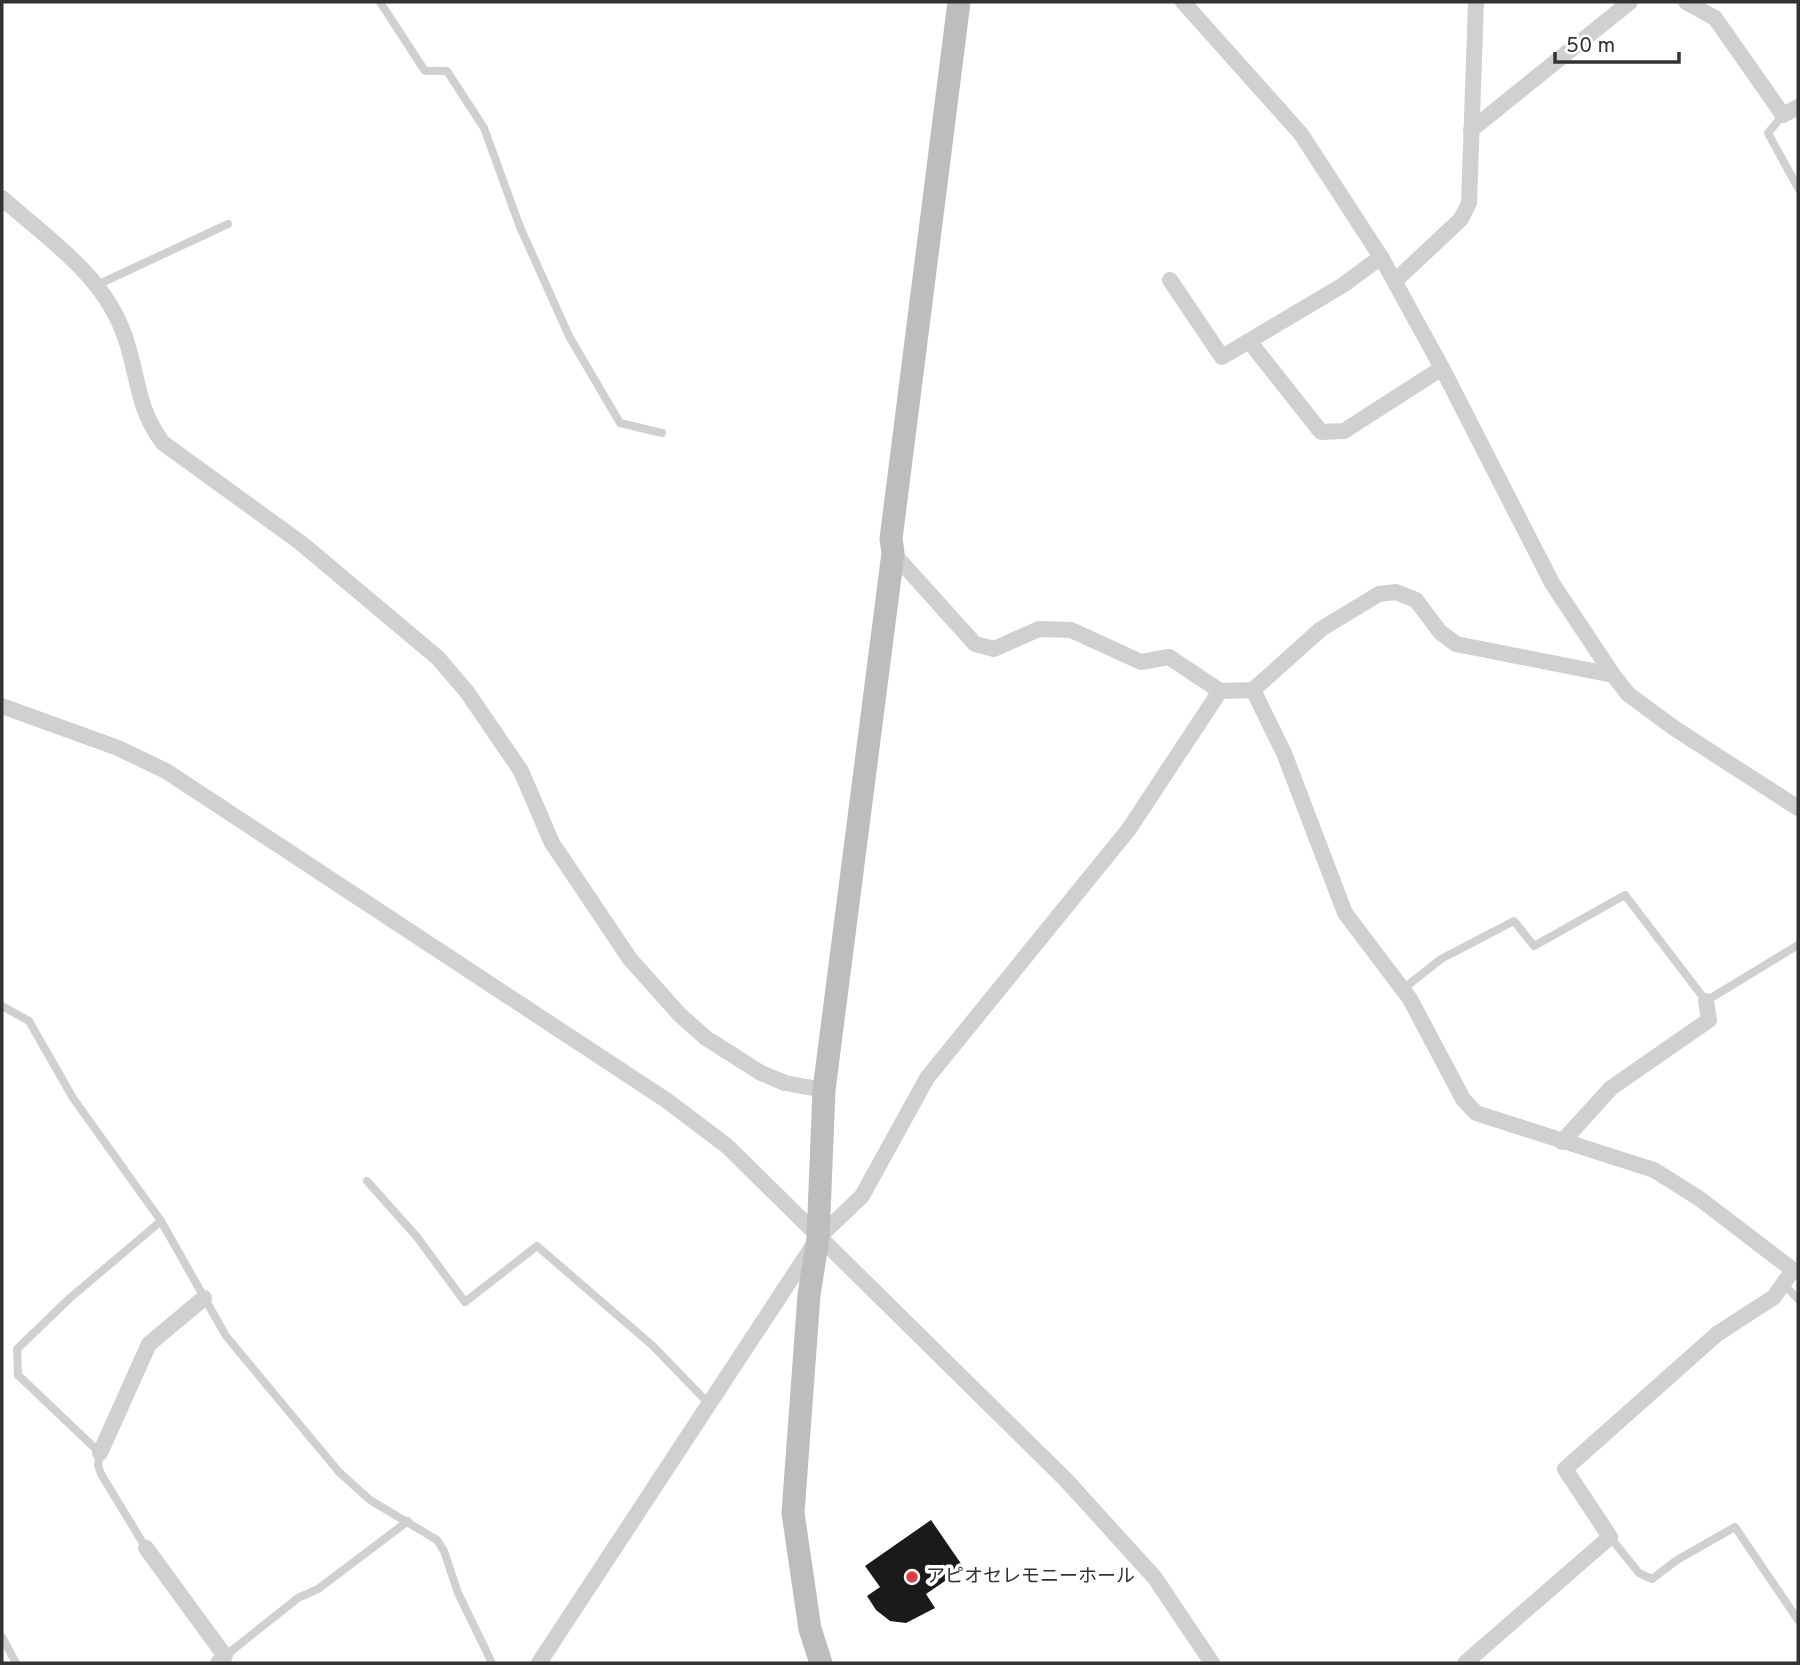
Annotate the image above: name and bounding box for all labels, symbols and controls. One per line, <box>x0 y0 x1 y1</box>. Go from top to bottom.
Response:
scale bar <box>1555 21 1679 65</box>
text: 50 m <box>1566 33 1615 60</box>
place label: アピオセレモニーホール <box>926 1565 1135 1589</box>
marker: アピオセレモニーホール <box>904 1569 920 1585</box>

